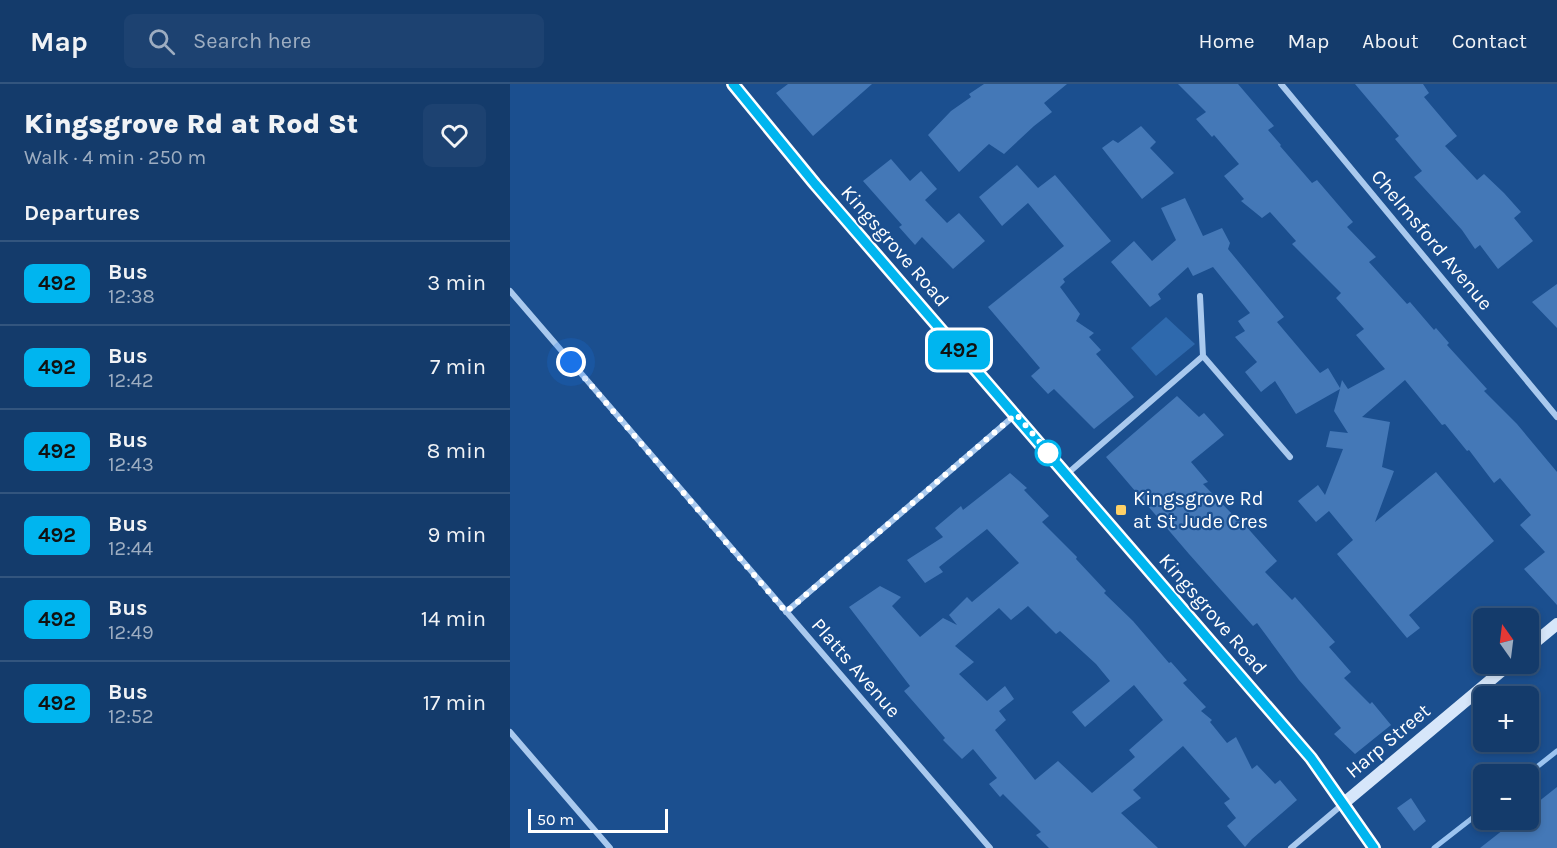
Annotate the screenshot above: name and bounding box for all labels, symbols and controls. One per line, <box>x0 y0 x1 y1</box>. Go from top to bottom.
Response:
search box <box>124 14 544 68</box>
text: Map <box>30 25 88 58</box>
icon: search <box>145 25 178 58</box>
text: Search here <box>193 28 311 54</box>
text: Home <box>1199 29 1255 53</box>
text: Map <box>1288 29 1329 53</box>
text: About <box>1362 29 1419 53</box>
text: Contact <box>1452 29 1527 53</box>
button: heart <box>423 104 486 167</box>
text: Kingsgrove Rd at Rod St <box>24 107 358 140</box>
text: Walk · 4 min · 250 m <box>24 146 206 169</box>
street label: Chelmsford Avenue <box>1367 165 1497 315</box>
street label: Kingsgrove Road <box>836 181 954 311</box>
text: Departures <box>24 200 140 226</box>
text: Bus <box>108 259 148 285</box>
text: 3 min <box>427 270 486 296</box>
text: 492 <box>38 271 76 295</box>
text: 12:38 <box>108 285 155 308</box>
line badge: 492 <box>924 330 994 370</box>
text: 492 <box>940 338 978 362</box>
text: Bus <box>108 343 148 369</box>
your location <box>556 347 586 377</box>
text: 7 min <box>430 354 486 380</box>
text: 492 <box>38 355 76 379</box>
text: 12:42 <box>108 369 154 392</box>
text: Bus <box>108 427 148 453</box>
text: 8 min <box>427 438 486 464</box>
text: 492 <box>38 439 76 463</box>
unlabelled marker <box>1035 440 1061 466</box>
text: 12:43 <box>108 453 154 476</box>
place label: Kingsgrove Rd at St Jude Cres <box>1133 487 1268 533</box>
marker: Kingsgrove Rd at St Jude Cres <box>1114 503 1128 517</box>
text: Bus <box>108 511 148 537</box>
text: 9 min <box>428 522 486 548</box>
text: 492 <box>38 523 76 547</box>
text: 12:44 <box>108 537 153 560</box>
street label: Kingsgrove Road <box>1154 549 1272 679</box>
text: Bus <box>108 595 148 621</box>
text: 14 min <box>421 606 486 632</box>
text: 492 <box>38 607 76 631</box>
north arrow <box>1473 608 1539 674</box>
map controls <box>1473 608 1539 830</box>
street label: Platts Avenue <box>807 614 905 722</box>
text: 12:49 <box>108 621 154 644</box>
text: Bus <box>108 679 148 705</box>
button: + <box>1473 686 1539 752</box>
text: 17 min <box>423 690 486 716</box>
text: 492 <box>38 691 76 715</box>
street label: Harp Street <box>1341 699 1435 783</box>
text: 12:52 <box>108 705 154 728</box>
button: − <box>1473 764 1539 830</box>
scale bar <box>528 806 668 834</box>
text: 50 m <box>537 810 574 829</box>

